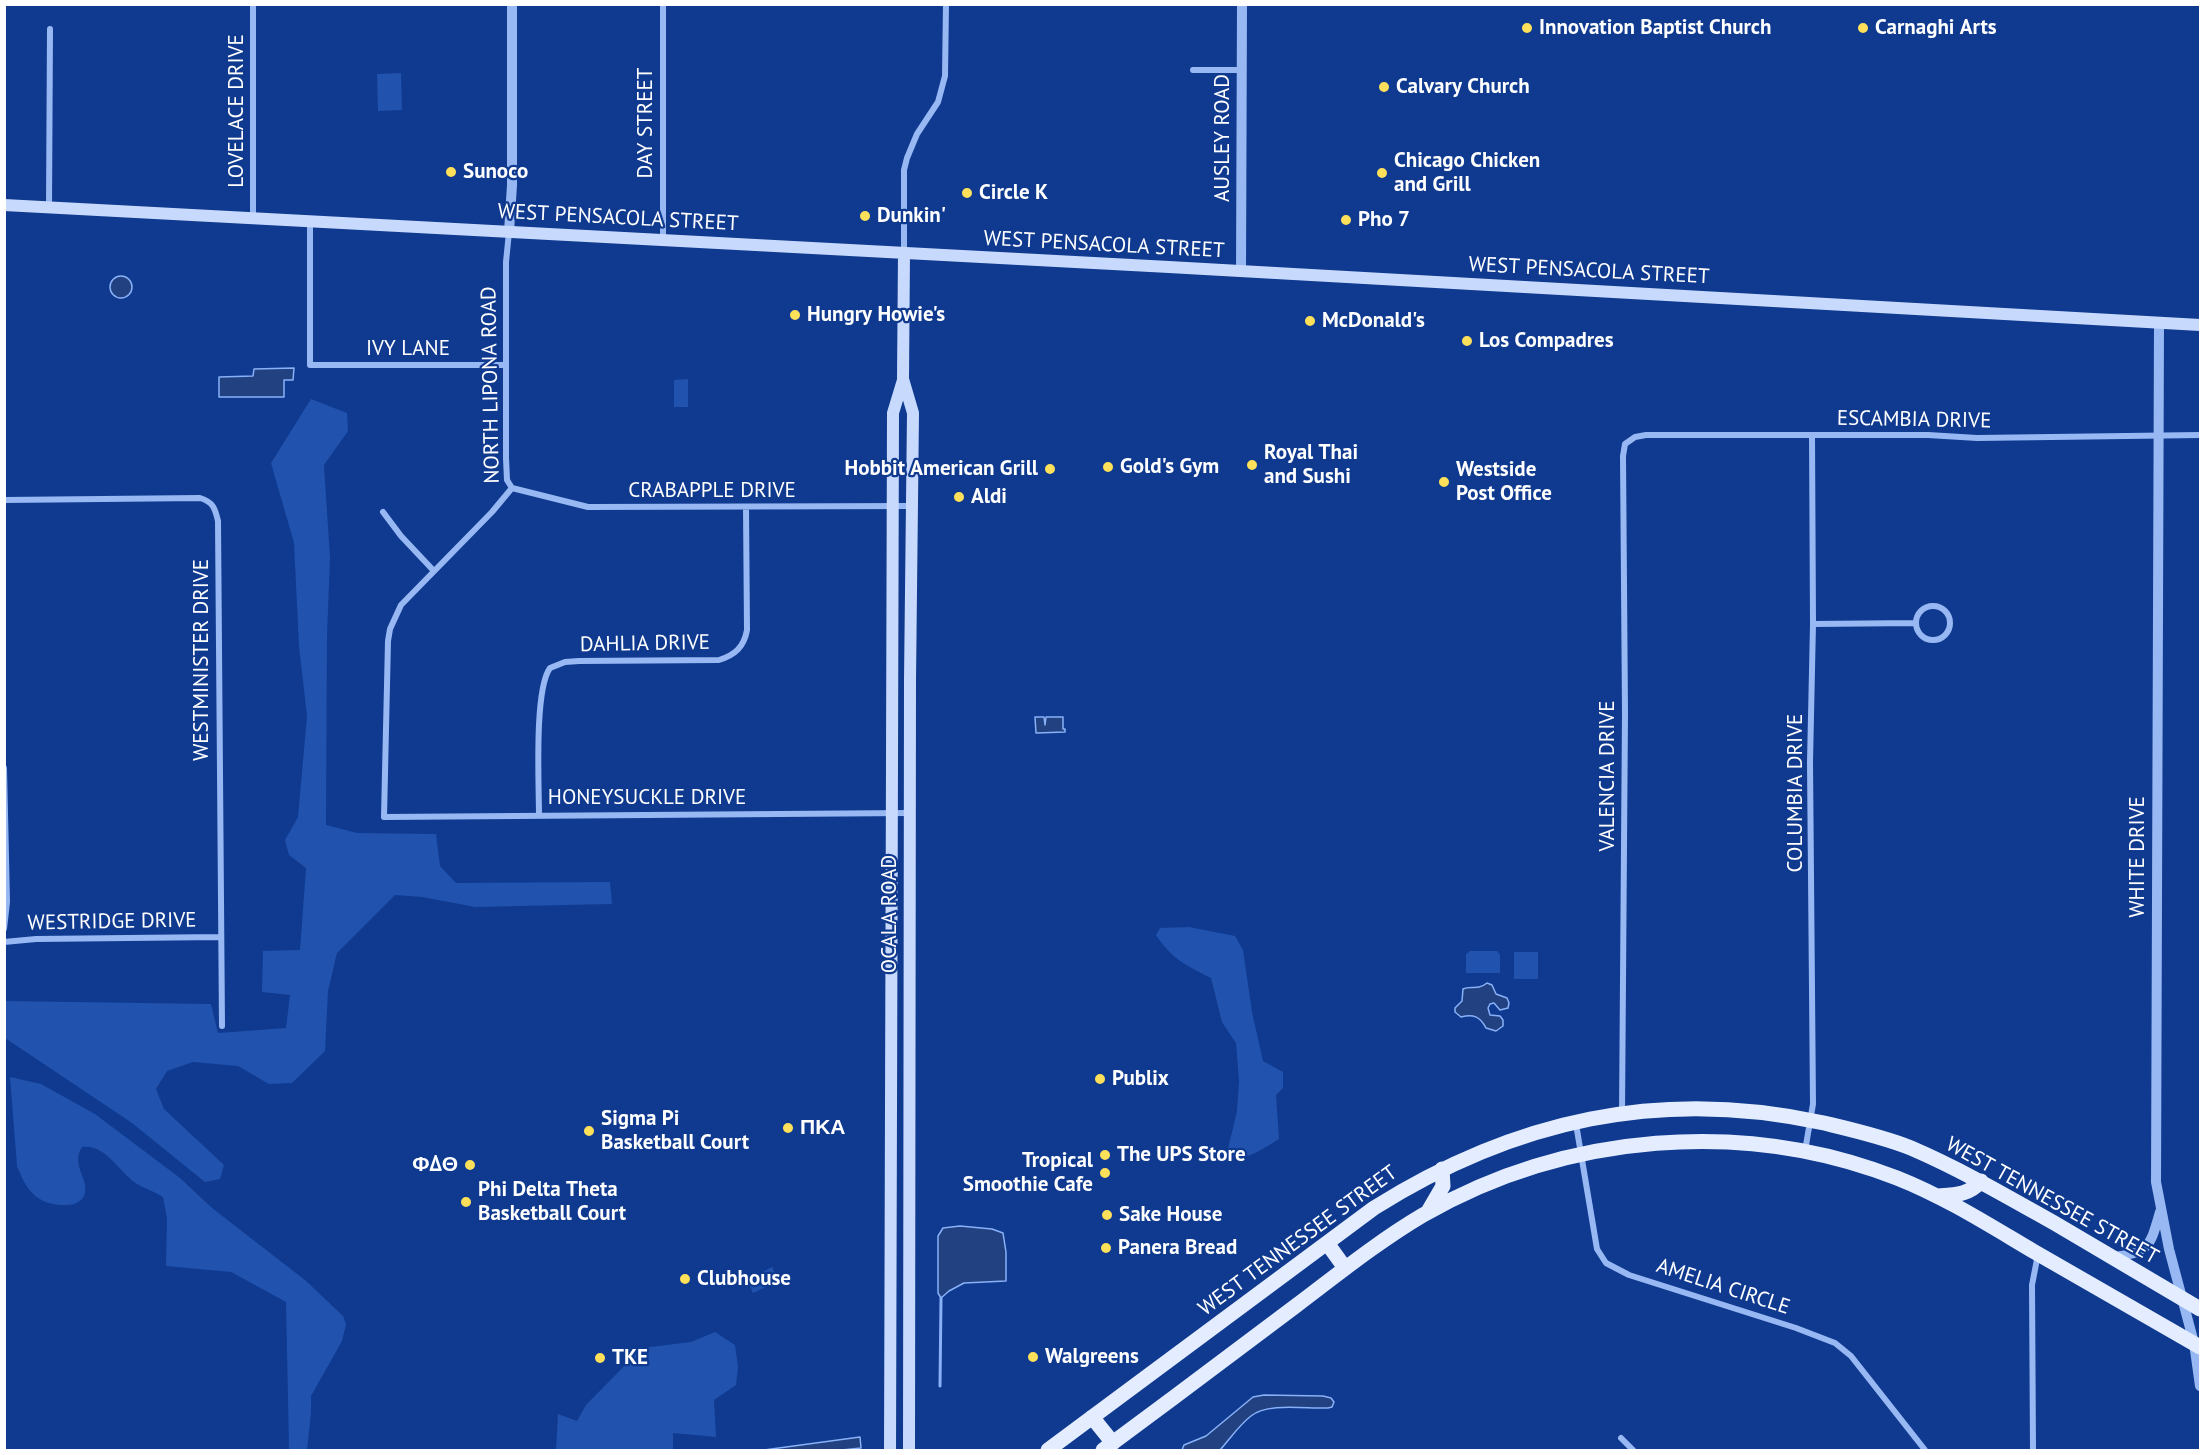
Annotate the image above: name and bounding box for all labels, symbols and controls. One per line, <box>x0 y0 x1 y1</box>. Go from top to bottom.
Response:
place label: Innovation Baptist Church <box>1539 15 1771 41</box>
place label: Carnaghi Arts <box>1875 15 1997 41</box>
marker: Innovation Baptist Church <box>1520 21 1534 35</box>
marker: Carnaghi Arts <box>1856 21 1870 35</box>
street label: LOVELACE DRIVE <box>224 34 250 188</box>
street label: DAY STREET <box>633 68 659 178</box>
street label: AUSLEY ROAD <box>1210 74 1236 202</box>
place label: Calvary Church <box>1396 74 1530 100</box>
marker: Calvary Church <box>1377 80 1391 94</box>
place label: Chicago Chicken and Grill <box>1394 148 1540 198</box>
place label: Sunoco <box>463 159 528 185</box>
marker: Sunoco <box>444 165 458 179</box>
marker: Chicago Chicken and Grill <box>1375 166 1389 180</box>
place label: Circle K <box>979 180 1048 206</box>
marker: Circle K <box>960 186 974 200</box>
street label: WEST PENSACOLA STREET <box>497 199 739 237</box>
place label: Dunkin' <box>877 203 946 229</box>
place label: Pho 7 <box>1358 207 1410 233</box>
marker: Dunkin' <box>858 209 872 223</box>
marker: Pho 7 <box>1339 213 1353 227</box>
street label: WEST PENSACOLA STREET <box>983 226 1225 264</box>
street label: WEST PENSACOLA STREET <box>1468 252 1710 290</box>
street label: NORTH LIPONA ROAD <box>477 286 505 484</box>
place label: Hungry Howie's <box>807 302 945 328</box>
marker: Hungry Howie's <box>788 308 802 322</box>
place label: McDonald's <box>1322 308 1425 334</box>
marker: McDonald's <box>1303 314 1317 328</box>
place label: Los Compadres <box>1479 328 1614 354</box>
marker: Los Compadres <box>1460 334 1474 348</box>
street label: IVY LANE <box>366 336 450 362</box>
street label: ESCAMBIA DRIVE <box>1837 406 1991 434</box>
place label: Royal Thai and Sushi <box>1264 440 1358 490</box>
place label: Gold's Gym <box>1120 454 1219 480</box>
place label: Hobbit American Grill <box>845 456 1038 482</box>
place label: Westside Post Office <box>1456 457 1552 507</box>
marker: Royal Thai and Sushi <box>1245 458 1259 472</box>
marker: Gold's Gym <box>1101 460 1115 474</box>
marker: Hobbit American Grill <box>1043 462 1057 476</box>
marker: Westside Post Office <box>1437 475 1451 489</box>
street label: CRABAPPLE DRIVE <box>628 478 796 504</box>
place label: Aldi <box>971 484 1007 510</box>
marker: Aldi <box>952 490 966 504</box>
street label: WESTMINISTER DRIVE <box>189 559 215 761</box>
street label: DAHLIA DRIVE <box>580 630 710 658</box>
street label: VALENCIA DRIVE <box>1595 700 1621 852</box>
street label: COLUMBIA DRIVE <box>1783 714 1809 872</box>
street label: HONEYSUCKLE DRIVE <box>548 785 746 811</box>
street label: WHITE DRIVE <box>2125 796 2151 918</box>
street label: OCALA ROAD <box>877 855 903 973</box>
street label: WESTRIDGE DRIVE <box>27 908 197 936</box>
place label: Publix <box>1112 1066 1169 1092</box>
marker: Publix <box>1093 1072 1107 1086</box>
place label: Sigma Pi Basketball Court <box>601 1106 749 1156</box>
place label: ΠΚΑ <box>800 1115 845 1141</box>
marker: ΠΚΑ <box>781 1121 795 1135</box>
marker: Sigma Pi Basketball Court <box>582 1124 596 1138</box>
street label: WEST TENNESSEE STREET <box>1941 1132 2163 1270</box>
place label: The UPS Store <box>1117 1142 1246 1168</box>
place label: Tropical Smoothie Cafe <box>963 1148 1093 1198</box>
marker: The UPS Store <box>1098 1148 1112 1162</box>
place label: ΦΔΘ <box>412 1152 458 1178</box>
marker: ΦΔΘ <box>463 1158 477 1172</box>
street label: WEST TENNESSEE STREET <box>1194 1160 1402 1322</box>
marker: Tropical Smoothie Cafe <box>1098 1166 1112 1180</box>
place label: Phi Delta Theta Basketball Court <box>478 1177 626 1227</box>
marker: Phi Delta Theta Basketball Court <box>459 1195 473 1209</box>
place label: Sake House <box>1119 1202 1222 1228</box>
marker: Sake House <box>1100 1208 1114 1222</box>
place label: Panera Bread <box>1118 1235 1237 1261</box>
marker: Panera Bread <box>1099 1241 1113 1255</box>
street label: AMELIA CIRCLE <box>1653 1254 1793 1320</box>
place label: Clubhouse <box>697 1266 791 1292</box>
marker: Clubhouse <box>678 1272 692 1286</box>
place label: Walgreens <box>1045 1344 1139 1370</box>
place label: TKE <box>612 1345 648 1371</box>
marker: Walgreens <box>1026 1350 1040 1364</box>
marker: TKE <box>593 1351 607 1365</box>

